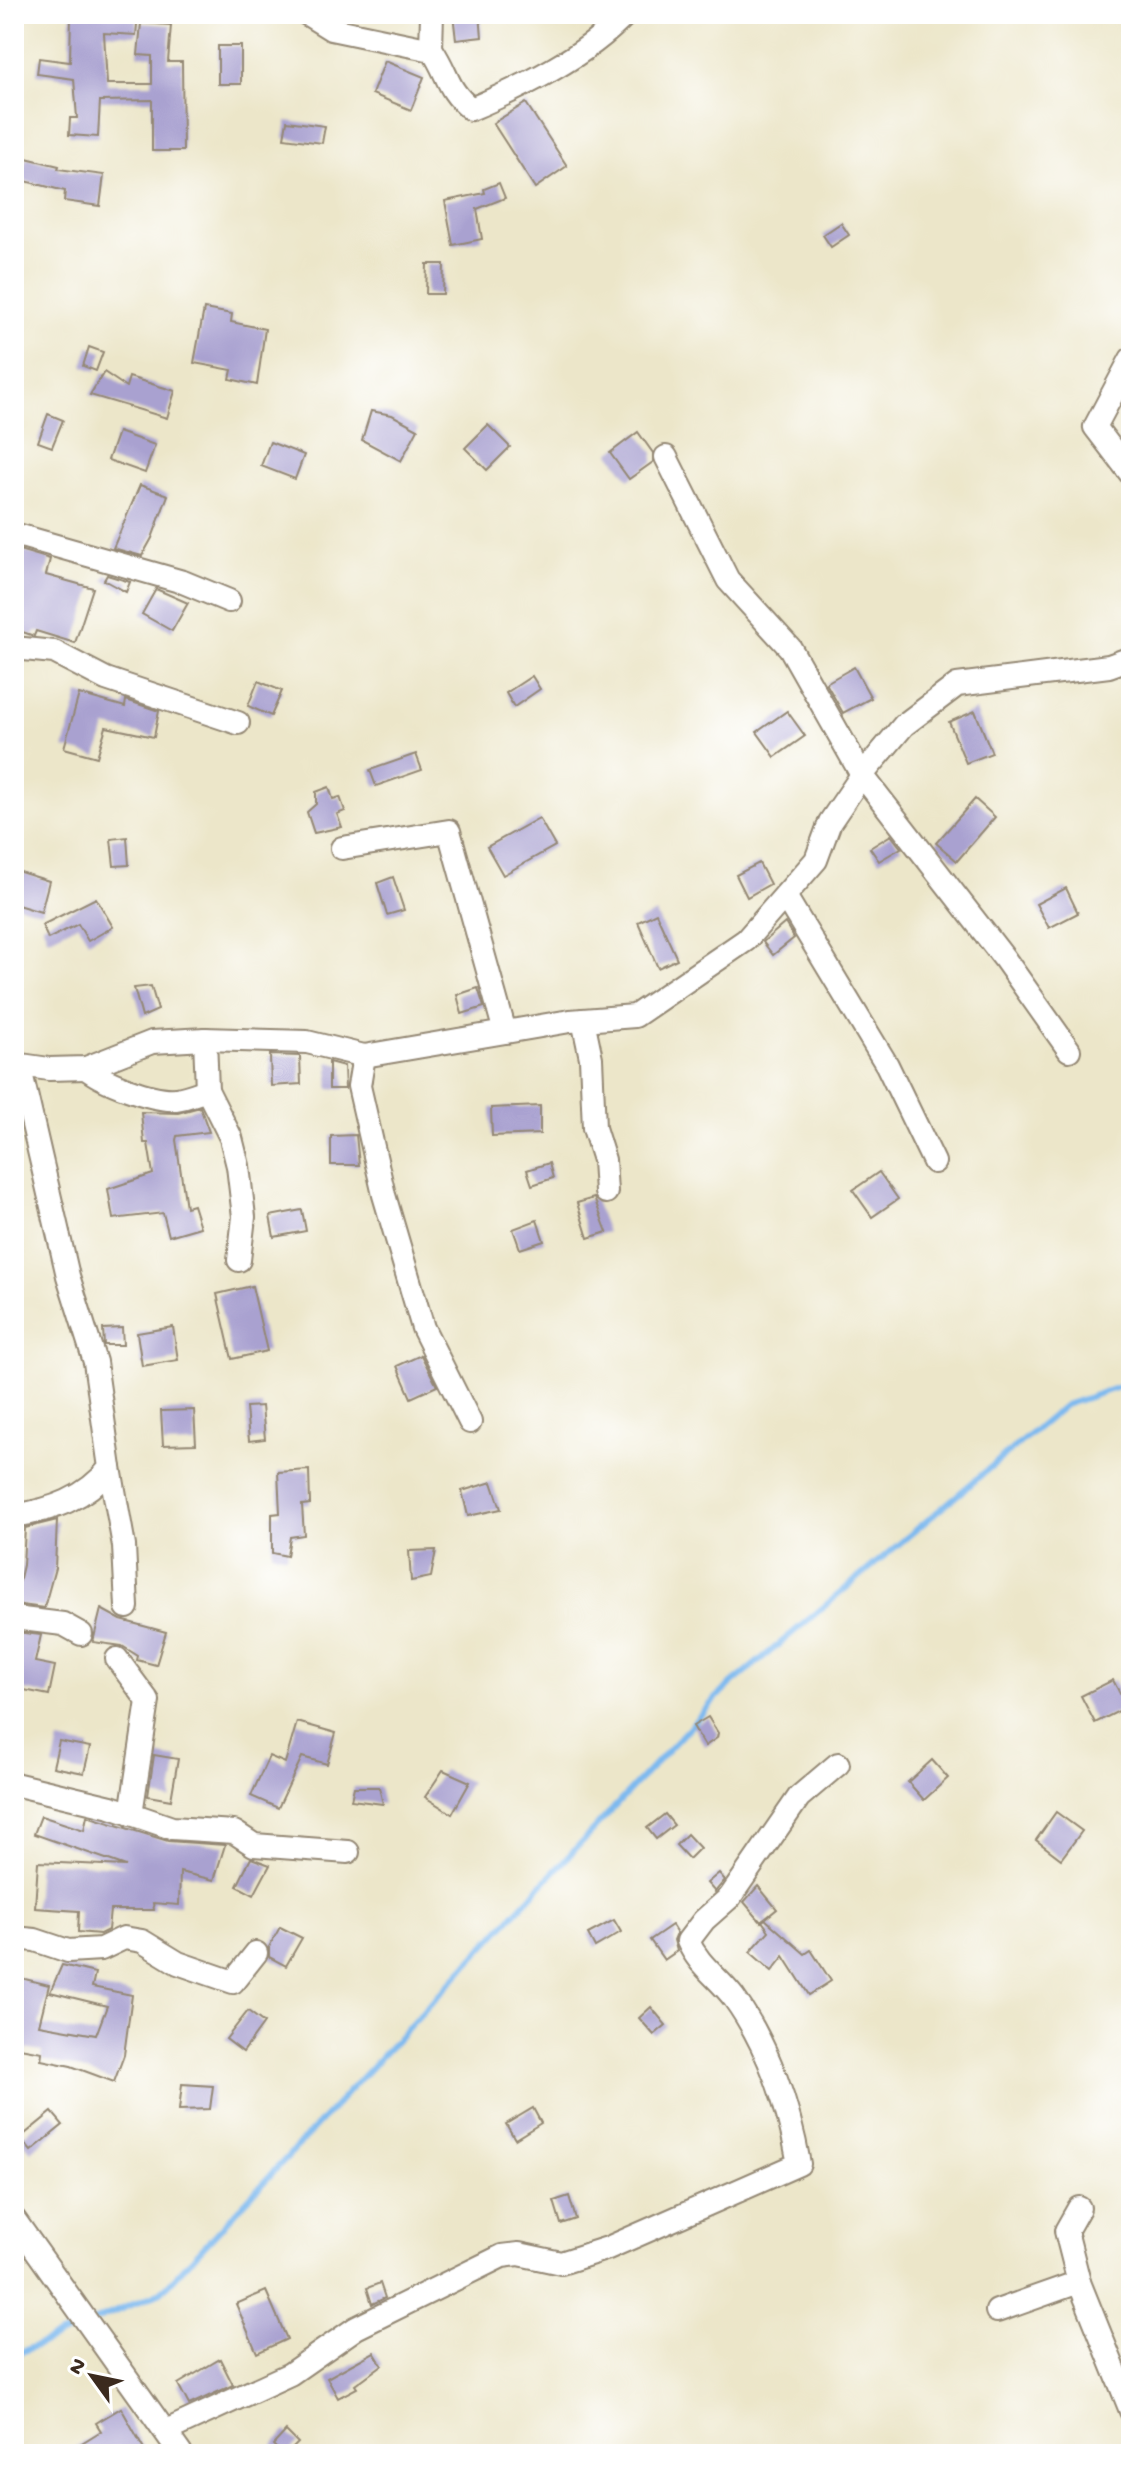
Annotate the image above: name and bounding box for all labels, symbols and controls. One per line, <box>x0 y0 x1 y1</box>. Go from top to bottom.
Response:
north arrow <box>52 2336 132 2416</box>
text: N <box>64 2354 93 2380</box>

